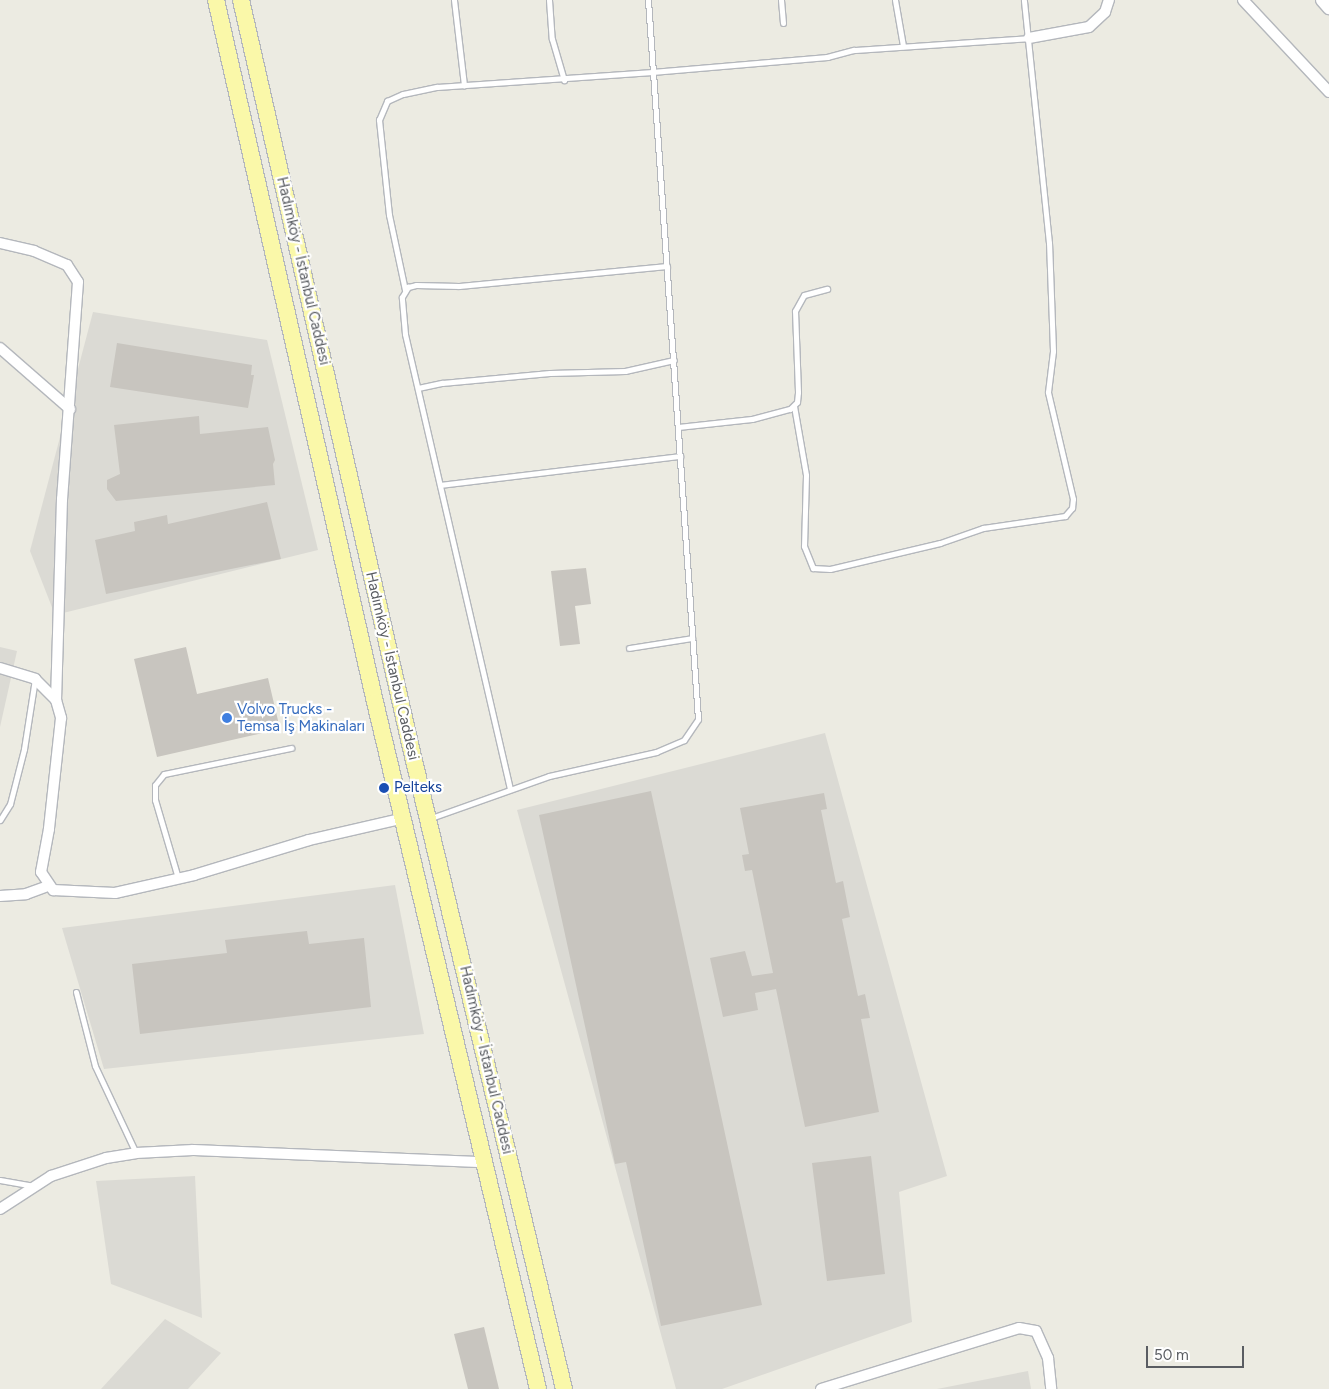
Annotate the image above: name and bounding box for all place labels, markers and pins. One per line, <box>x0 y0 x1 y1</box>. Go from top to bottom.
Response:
place label: Volvo Trucks - Temsa İş Makinaları <box>237 700 365 735</box>
marker: Volvo Trucks - Temsa İş Makinaları <box>221 712 233 724</box>
place label: Pelteks <box>394 779 442 797</box>
marker: Pelteks <box>378 782 390 794</box>

